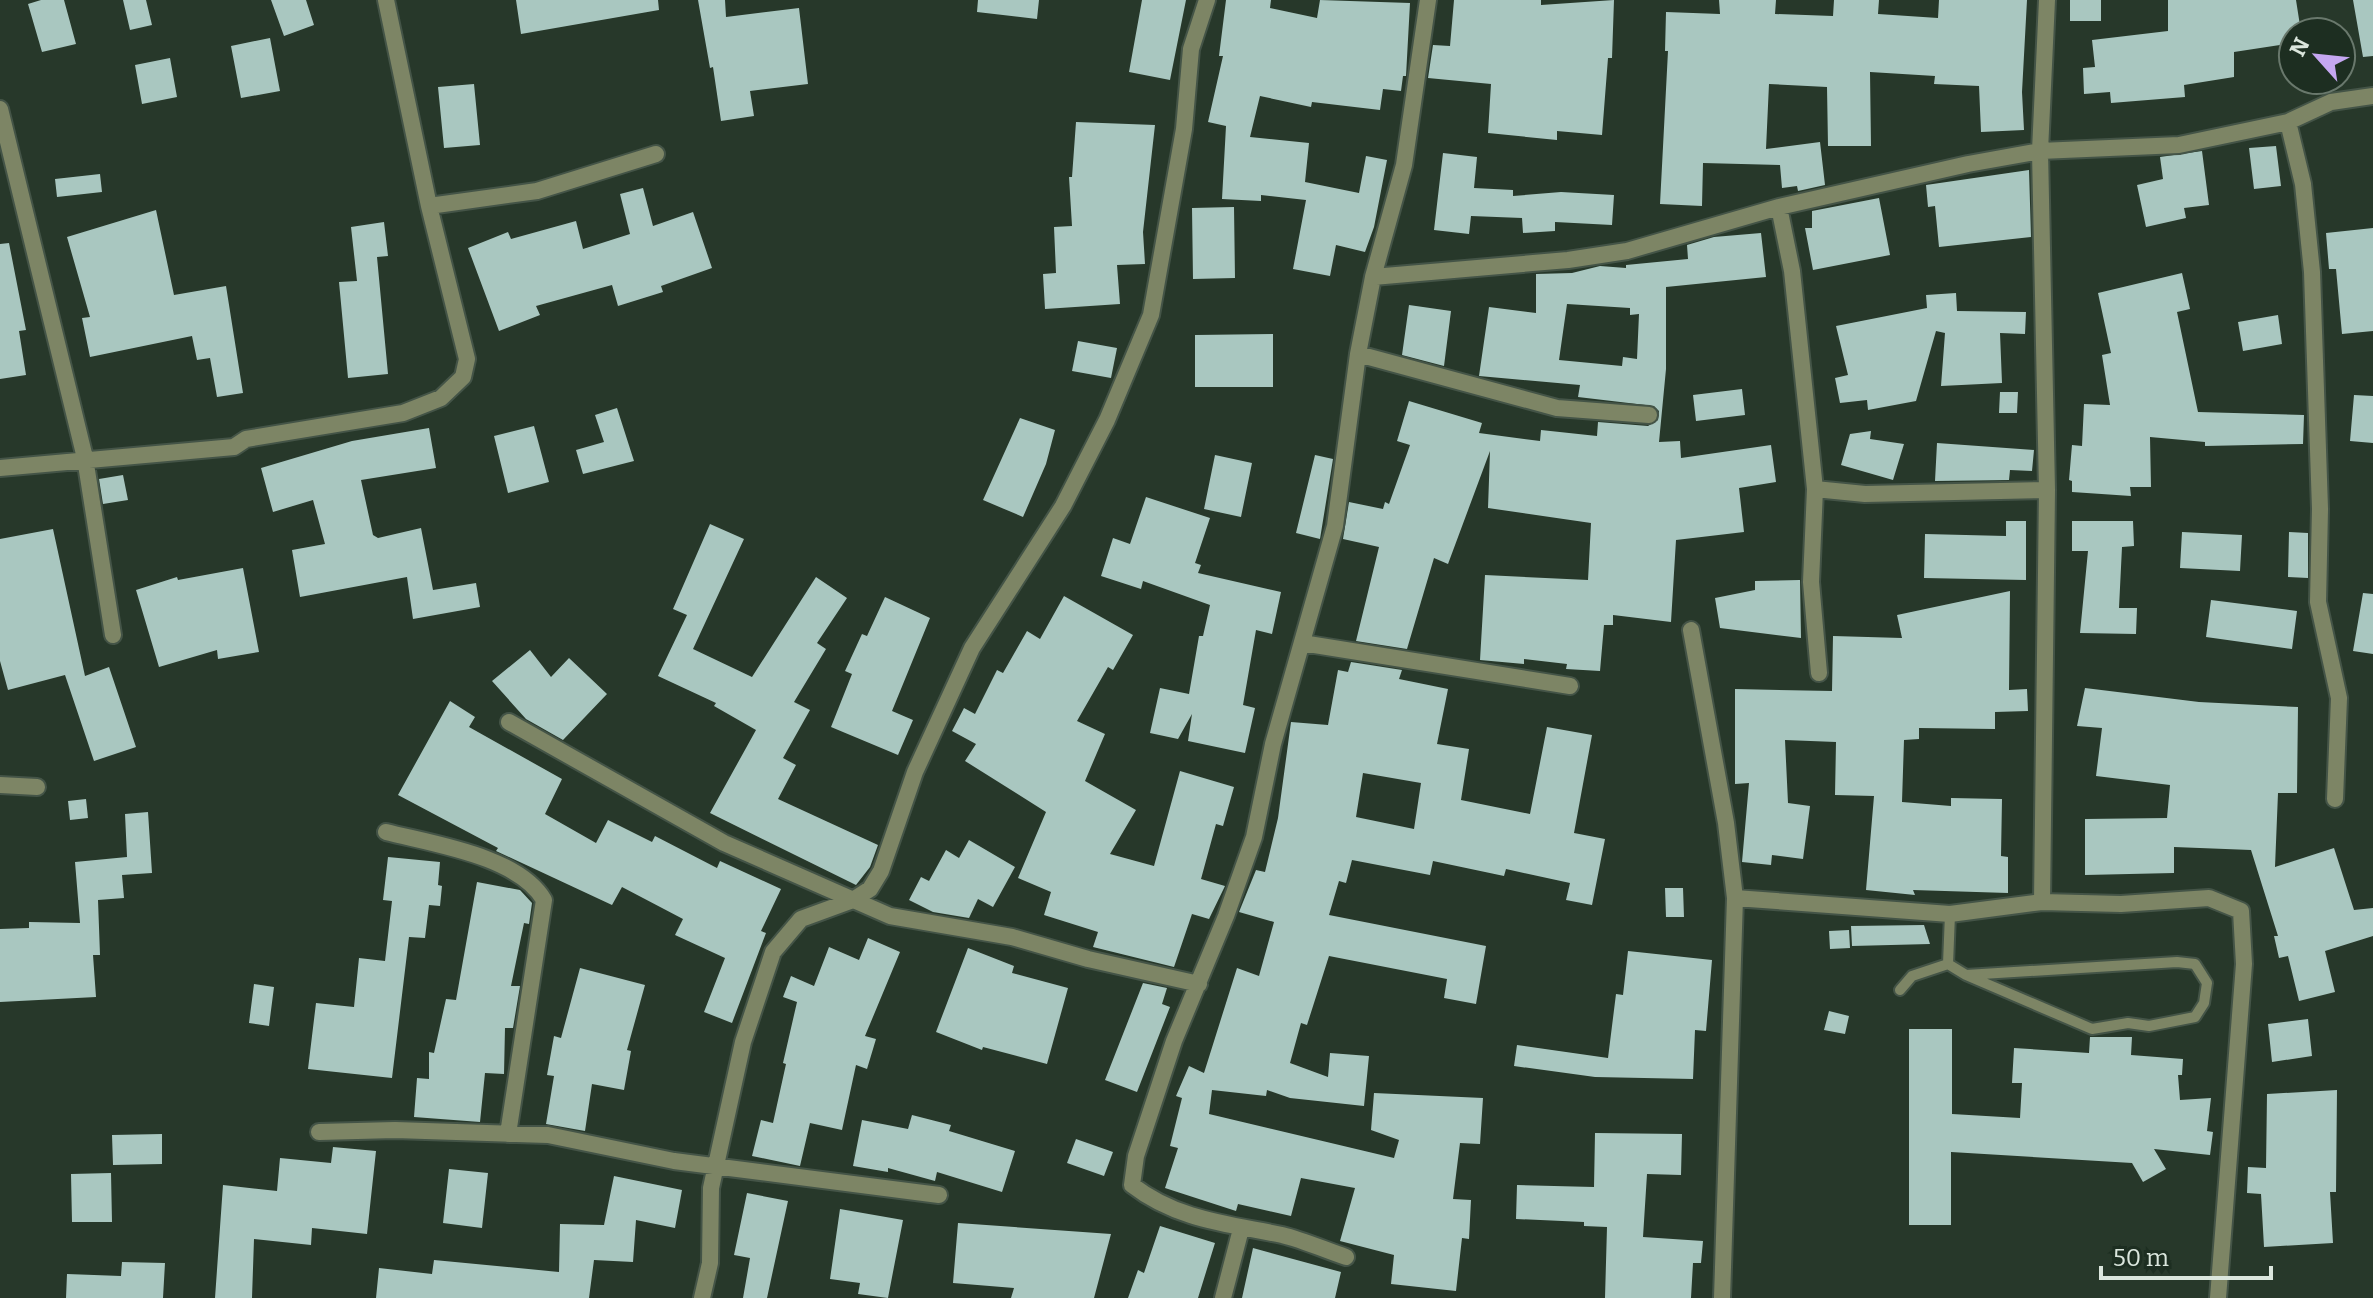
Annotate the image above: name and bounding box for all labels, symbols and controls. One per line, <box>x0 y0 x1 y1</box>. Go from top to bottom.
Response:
north arrow <box>2277 16 2357 96</box>
text: N <box>2284 33 2316 61</box>
scale bar <box>2101 1230 2271 1280</box>
text: 50 m <box>2113 1244 2169 1272</box>

